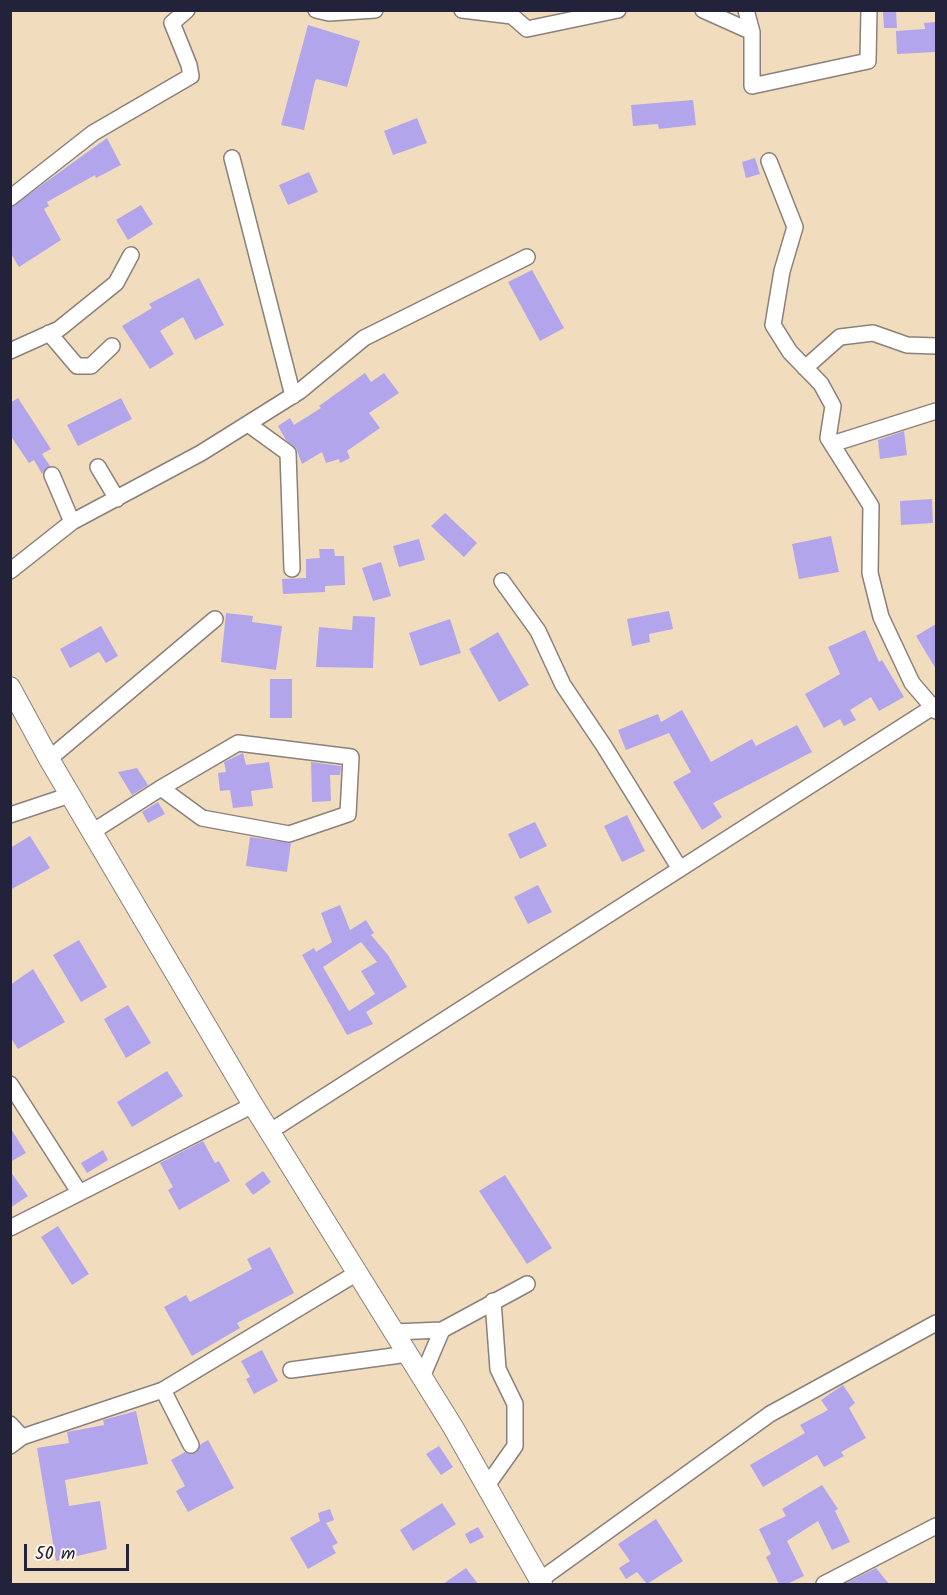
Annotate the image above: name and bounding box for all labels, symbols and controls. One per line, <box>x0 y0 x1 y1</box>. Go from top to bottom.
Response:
scale bar <box>27 1532 132 1570</box>
text: 50 m <box>35 1540 75 1569</box>

